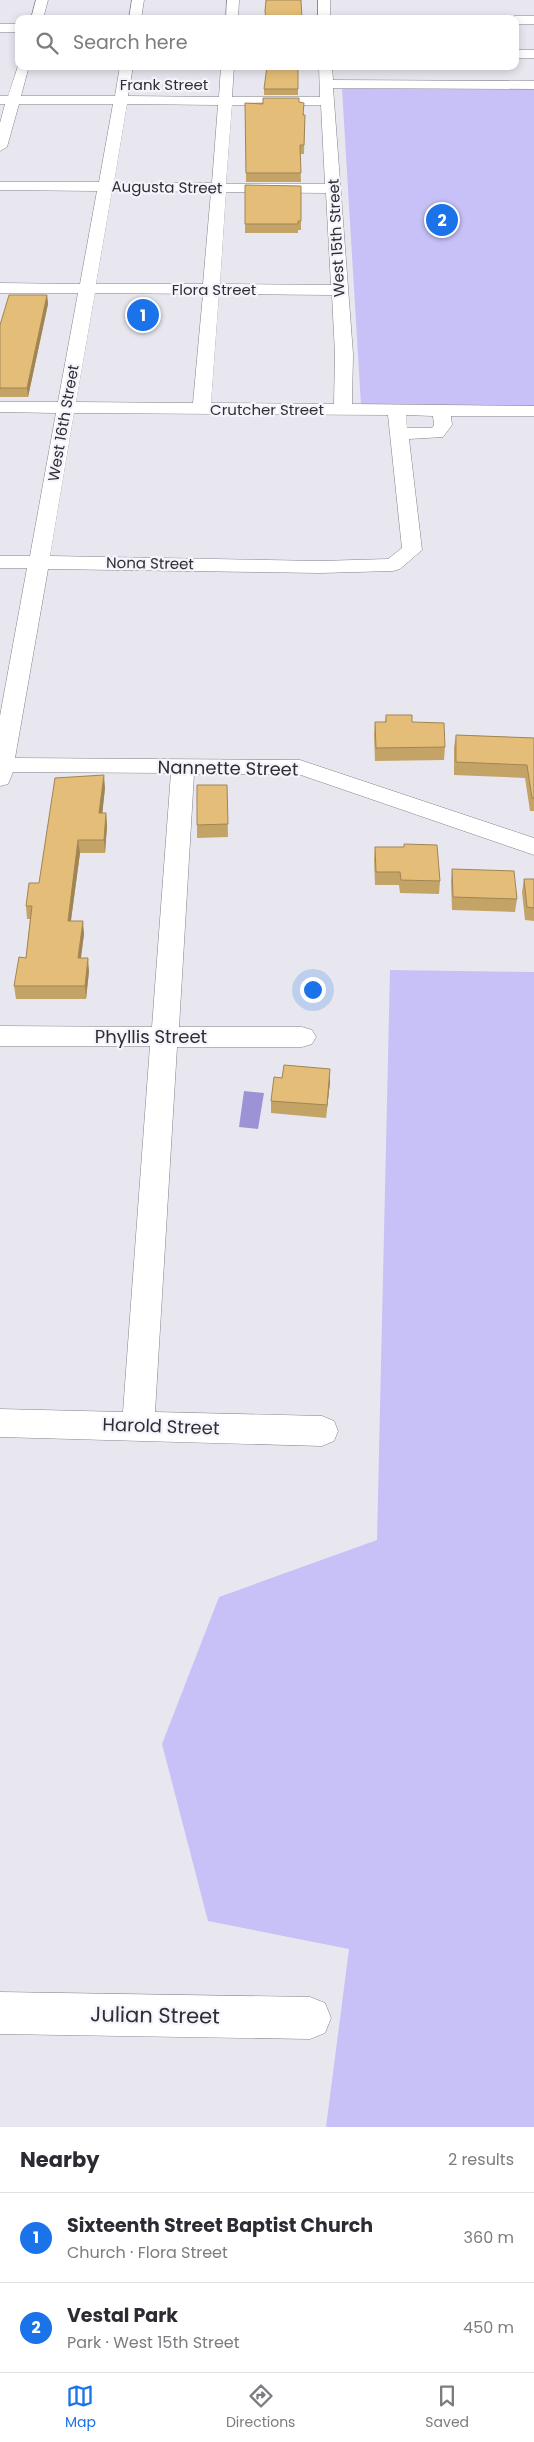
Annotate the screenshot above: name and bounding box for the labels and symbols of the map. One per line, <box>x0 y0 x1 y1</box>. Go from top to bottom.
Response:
street label: Frank Street <box>120 74 208 95</box>
street label: Augusta Street <box>111 176 223 198</box>
street label: West 15th Street <box>322 178 350 298</box>
pin: 2 <box>426 201 458 239</box>
street label: Flora Street <box>172 279 256 300</box>
pin: 1 <box>127 296 159 334</box>
street label: West 16th Street <box>42 363 84 483</box>
street label: Crutcher Street <box>210 399 324 420</box>
street label: Nona Street <box>106 552 194 574</box>
street label: Nannette Street <box>157 754 299 782</box>
your location <box>300 977 326 1003</box>
street label: Phyllis Street <box>95 1024 207 1049</box>
street label: Harold Street <box>102 1411 220 1441</box>
street label: Julian Street <box>90 1999 220 2031</box>

